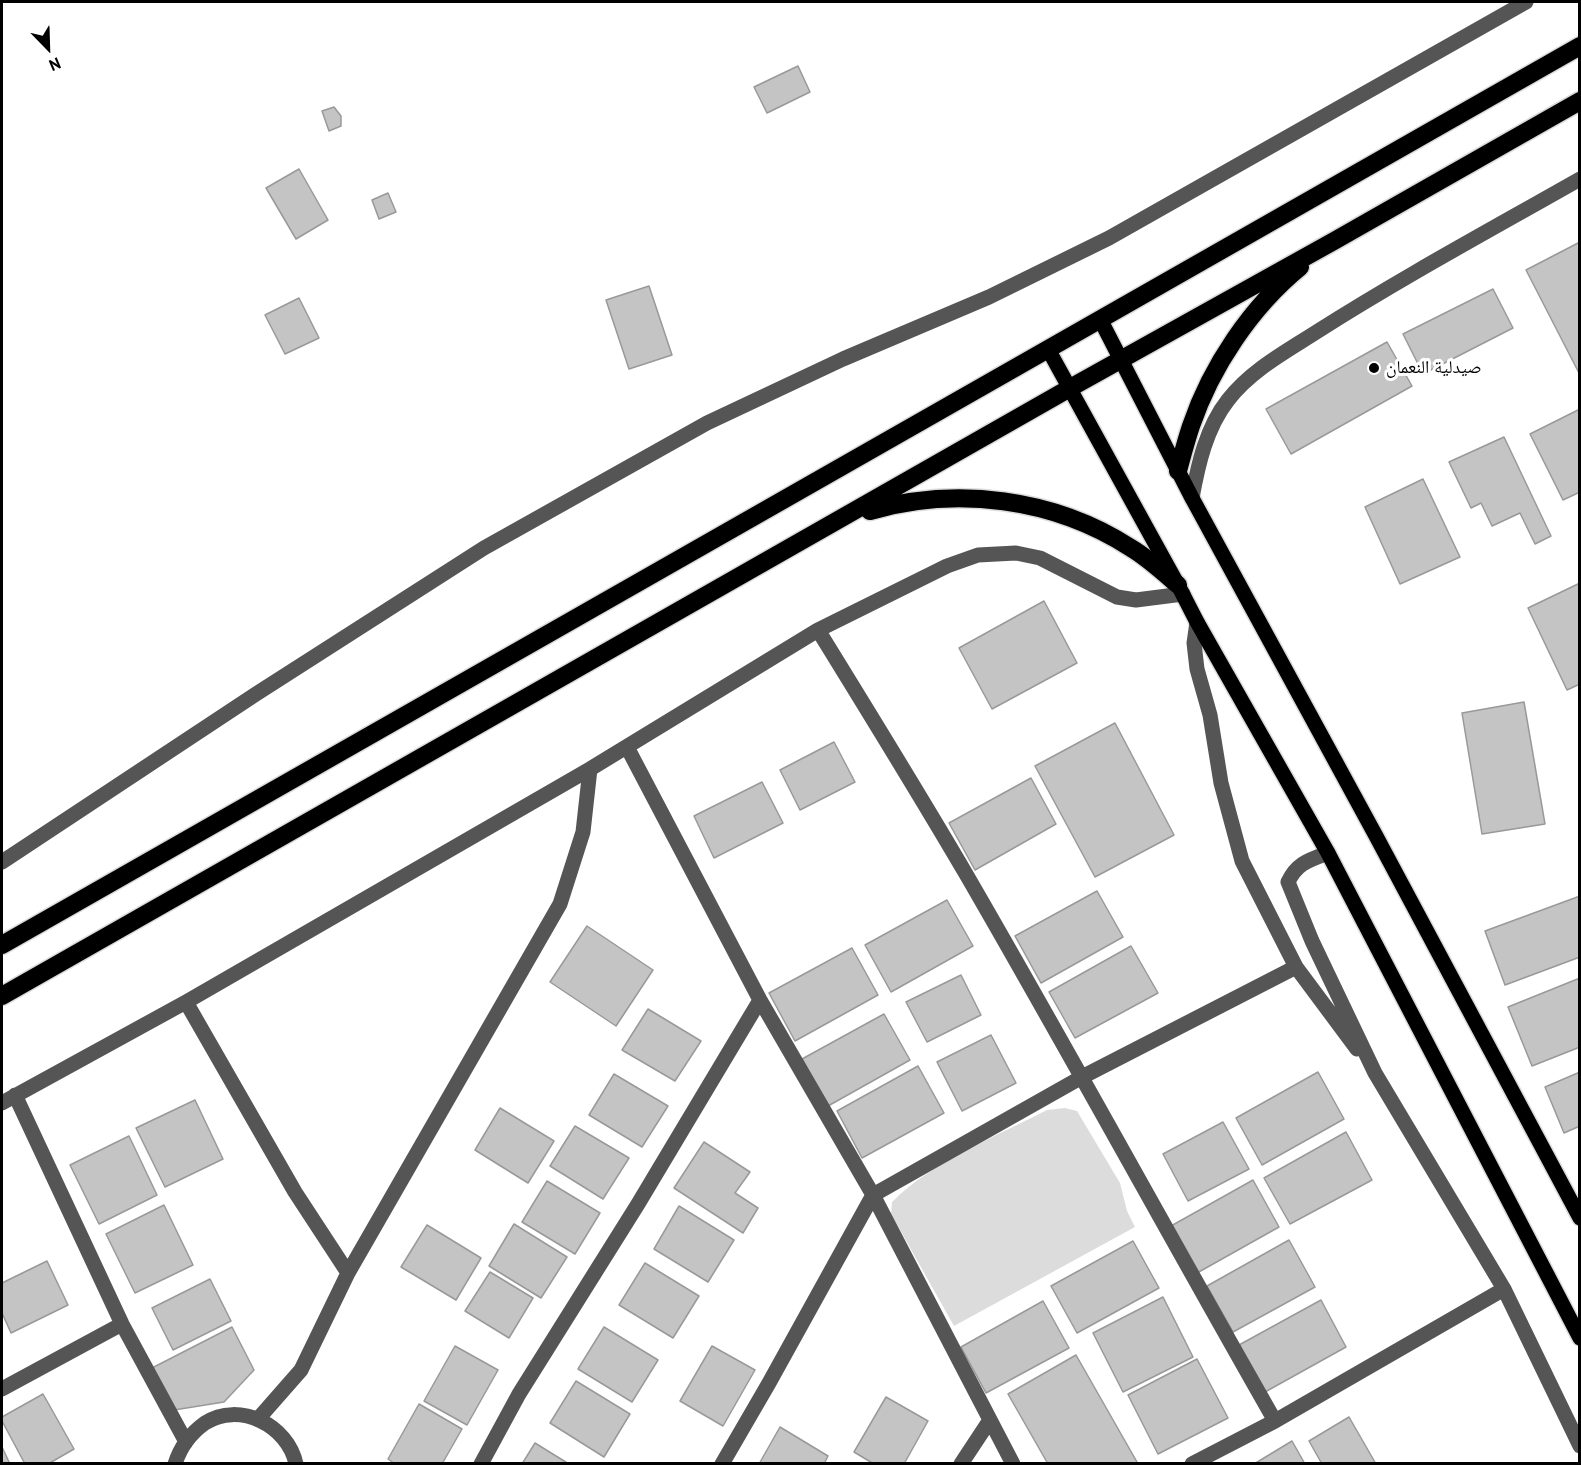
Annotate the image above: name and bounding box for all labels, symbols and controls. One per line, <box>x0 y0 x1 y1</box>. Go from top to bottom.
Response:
north arrow <box>18 18 78 78</box>
text: N <box>46 53 64 76</box>
place label: صيدلية النعمان <box>1386 357 1482 379</box>
marker: صيدلية النعمان <box>1367 361 1381 375</box>

